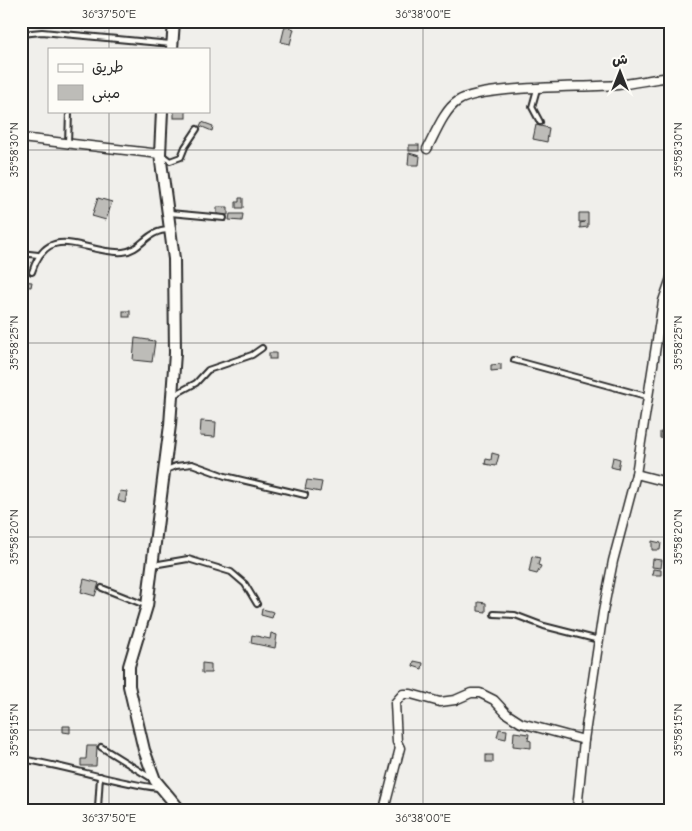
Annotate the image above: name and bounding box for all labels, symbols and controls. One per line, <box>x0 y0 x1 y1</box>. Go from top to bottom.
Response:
text: 36°37'50"E <box>82 7 136 21</box>
text: 36°38'00"E <box>395 7 451 21</box>
legend <box>48 48 210 112</box>
north arrow <box>594 48 644 98</box>
text: ش <box>612 51 628 68</box>
text: طريق <box>92 58 124 76</box>
text: مبنى <box>92 84 120 103</box>
text: 35°58'30"N <box>7 122 21 178</box>
text: 35°58'30"N <box>671 122 685 178</box>
text: 35°58'25"N <box>7 316 21 370</box>
text: 35°58'25"N <box>671 316 685 370</box>
text: 35°58'20"N <box>7 509 21 565</box>
text: 35°58'20"N <box>671 509 685 565</box>
text: 35°58'15"N <box>7 703 21 757</box>
text: 35°58'15"N <box>671 703 685 757</box>
text: 36°37'50"E <box>82 811 136 825</box>
text: 36°38'00"E <box>395 811 451 825</box>

